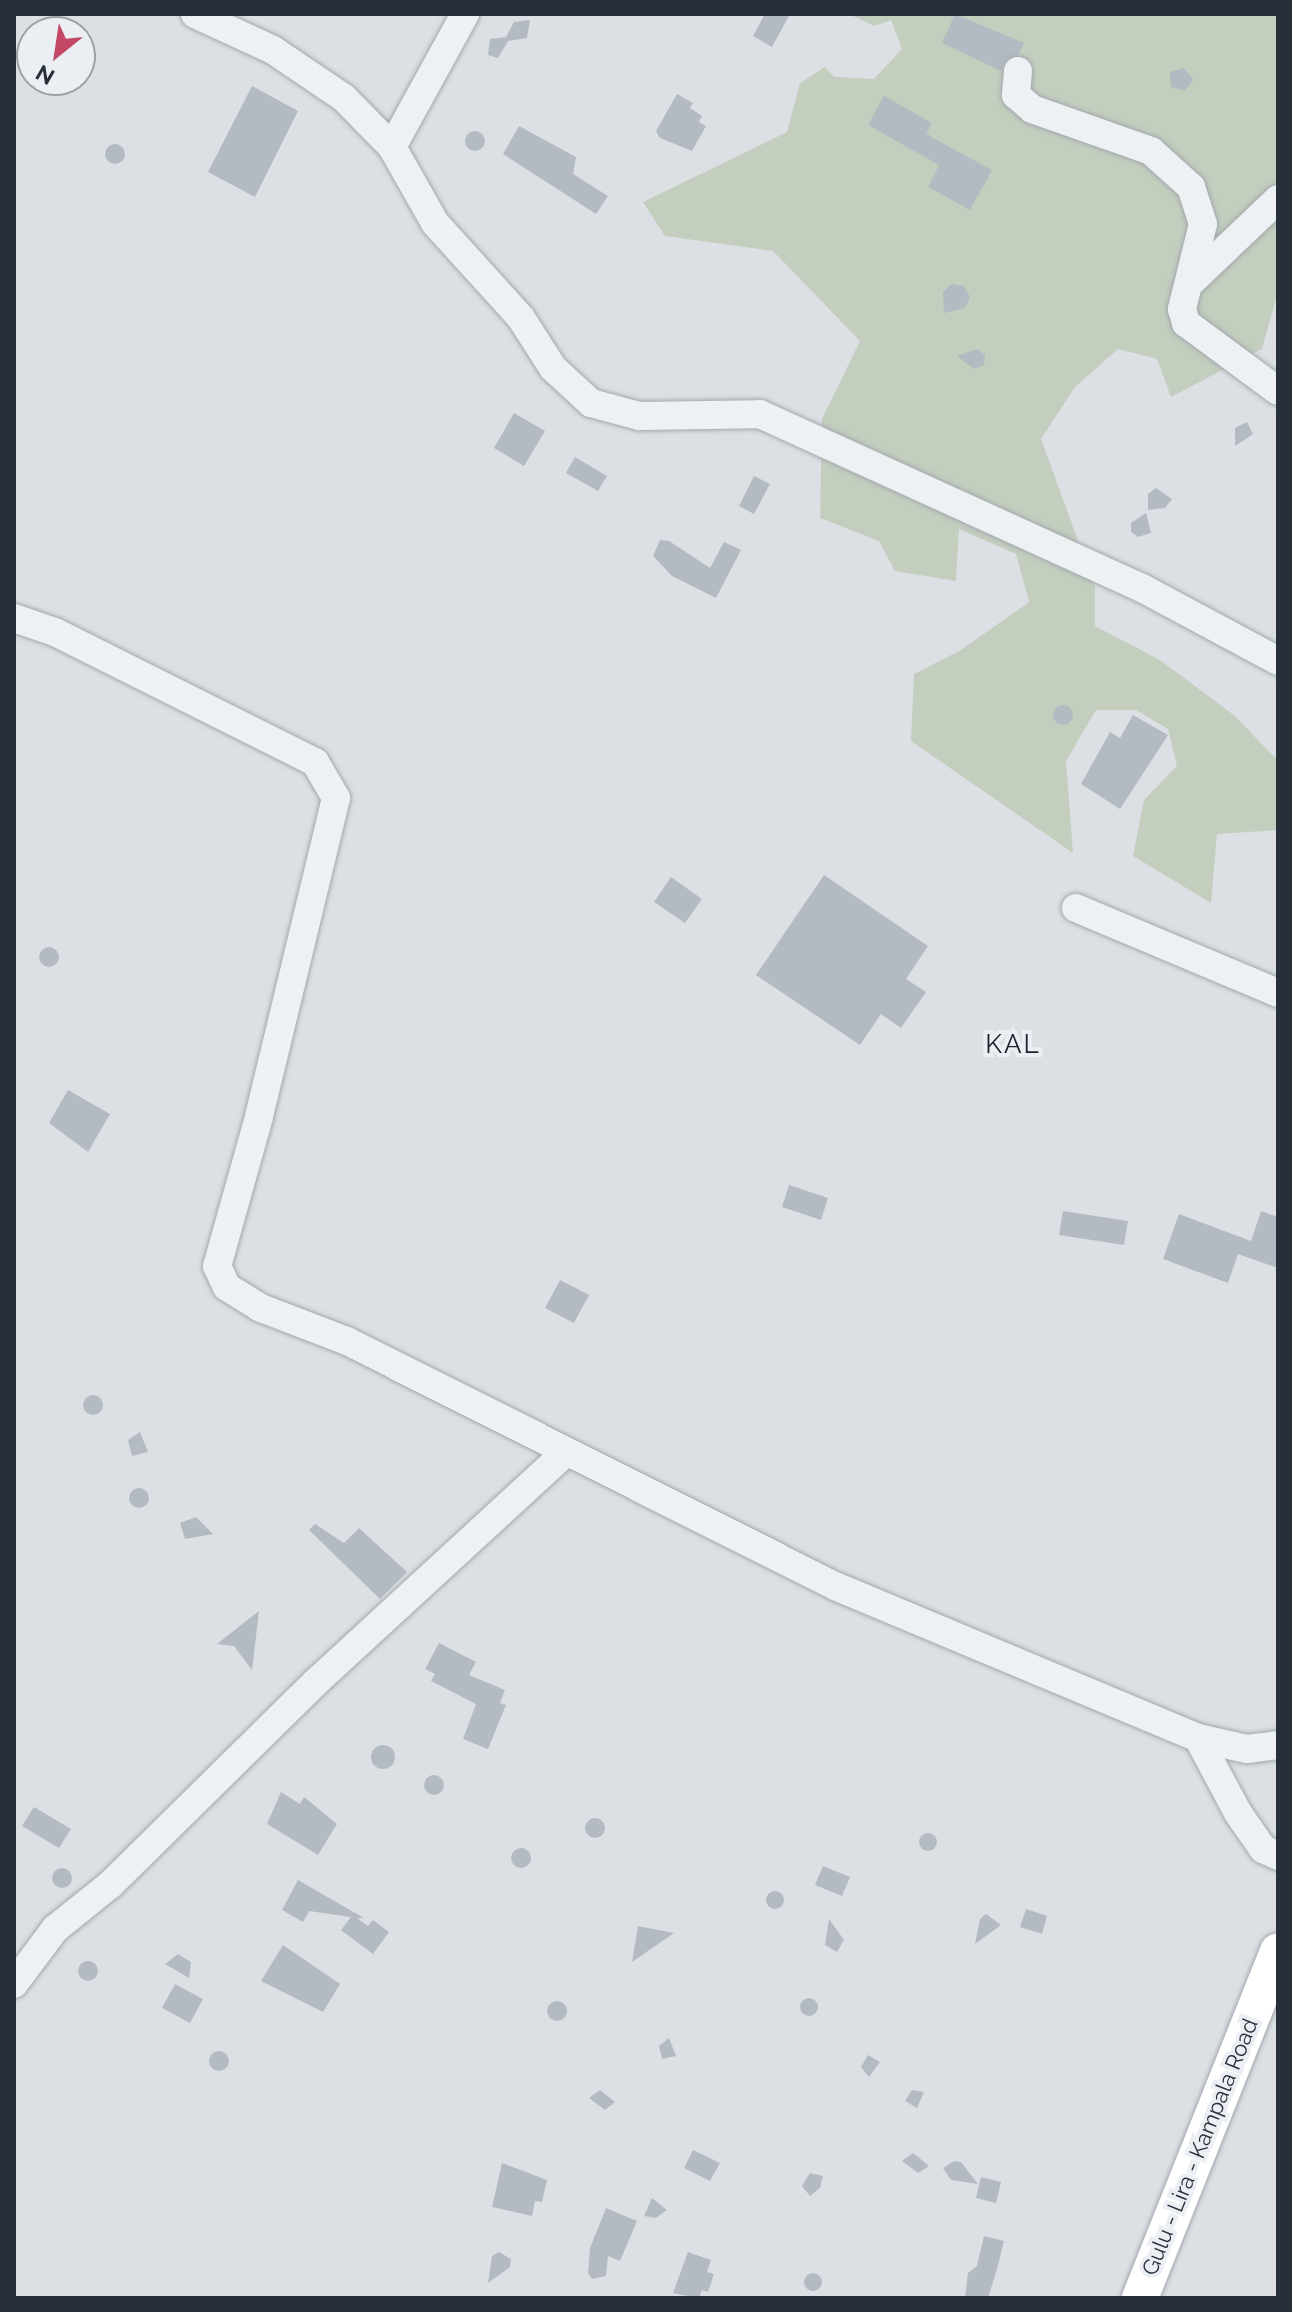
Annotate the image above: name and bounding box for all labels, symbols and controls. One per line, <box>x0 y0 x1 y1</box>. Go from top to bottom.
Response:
north arrow <box>16 16 96 96</box>
text: N <box>31 60 59 91</box>
district label: KAL <box>985 1029 1041 1061</box>
street label: Gulu - Lira - Kampala Road <box>1136 2015 1264 2279</box>

